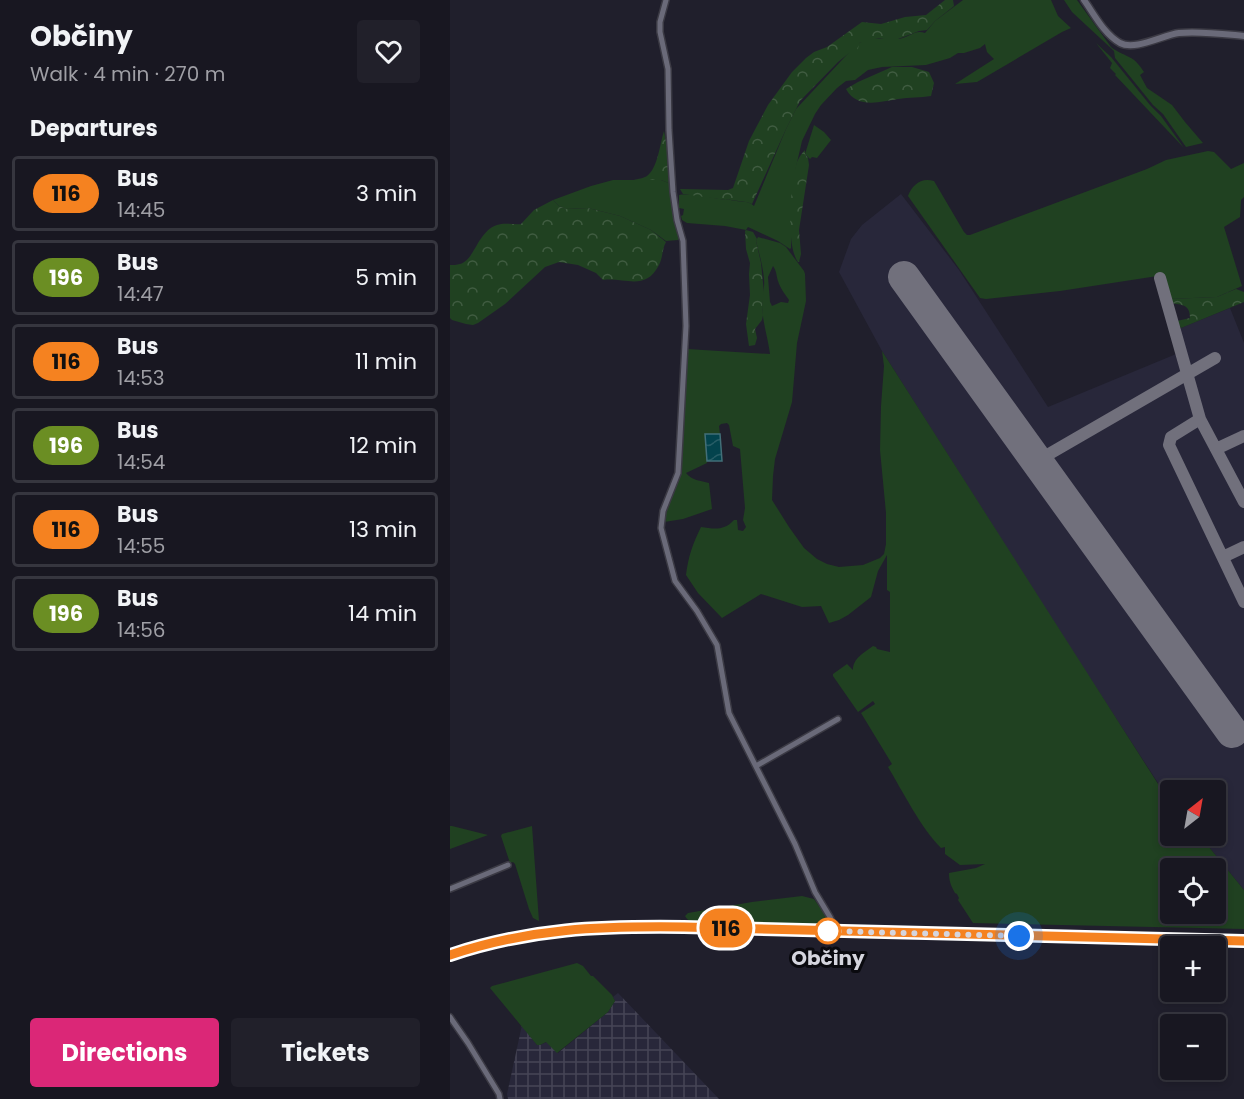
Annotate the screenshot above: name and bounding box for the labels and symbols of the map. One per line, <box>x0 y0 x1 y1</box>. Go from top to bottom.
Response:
north arrow <box>1160 780 1226 846</box>
line badge: 116 <box>692 908 760 948</box>
marker: Občiny <box>815 918 841 944</box>
your location <box>1004 921 1034 951</box>
place label: Občiny <box>791 944 865 972</box>

